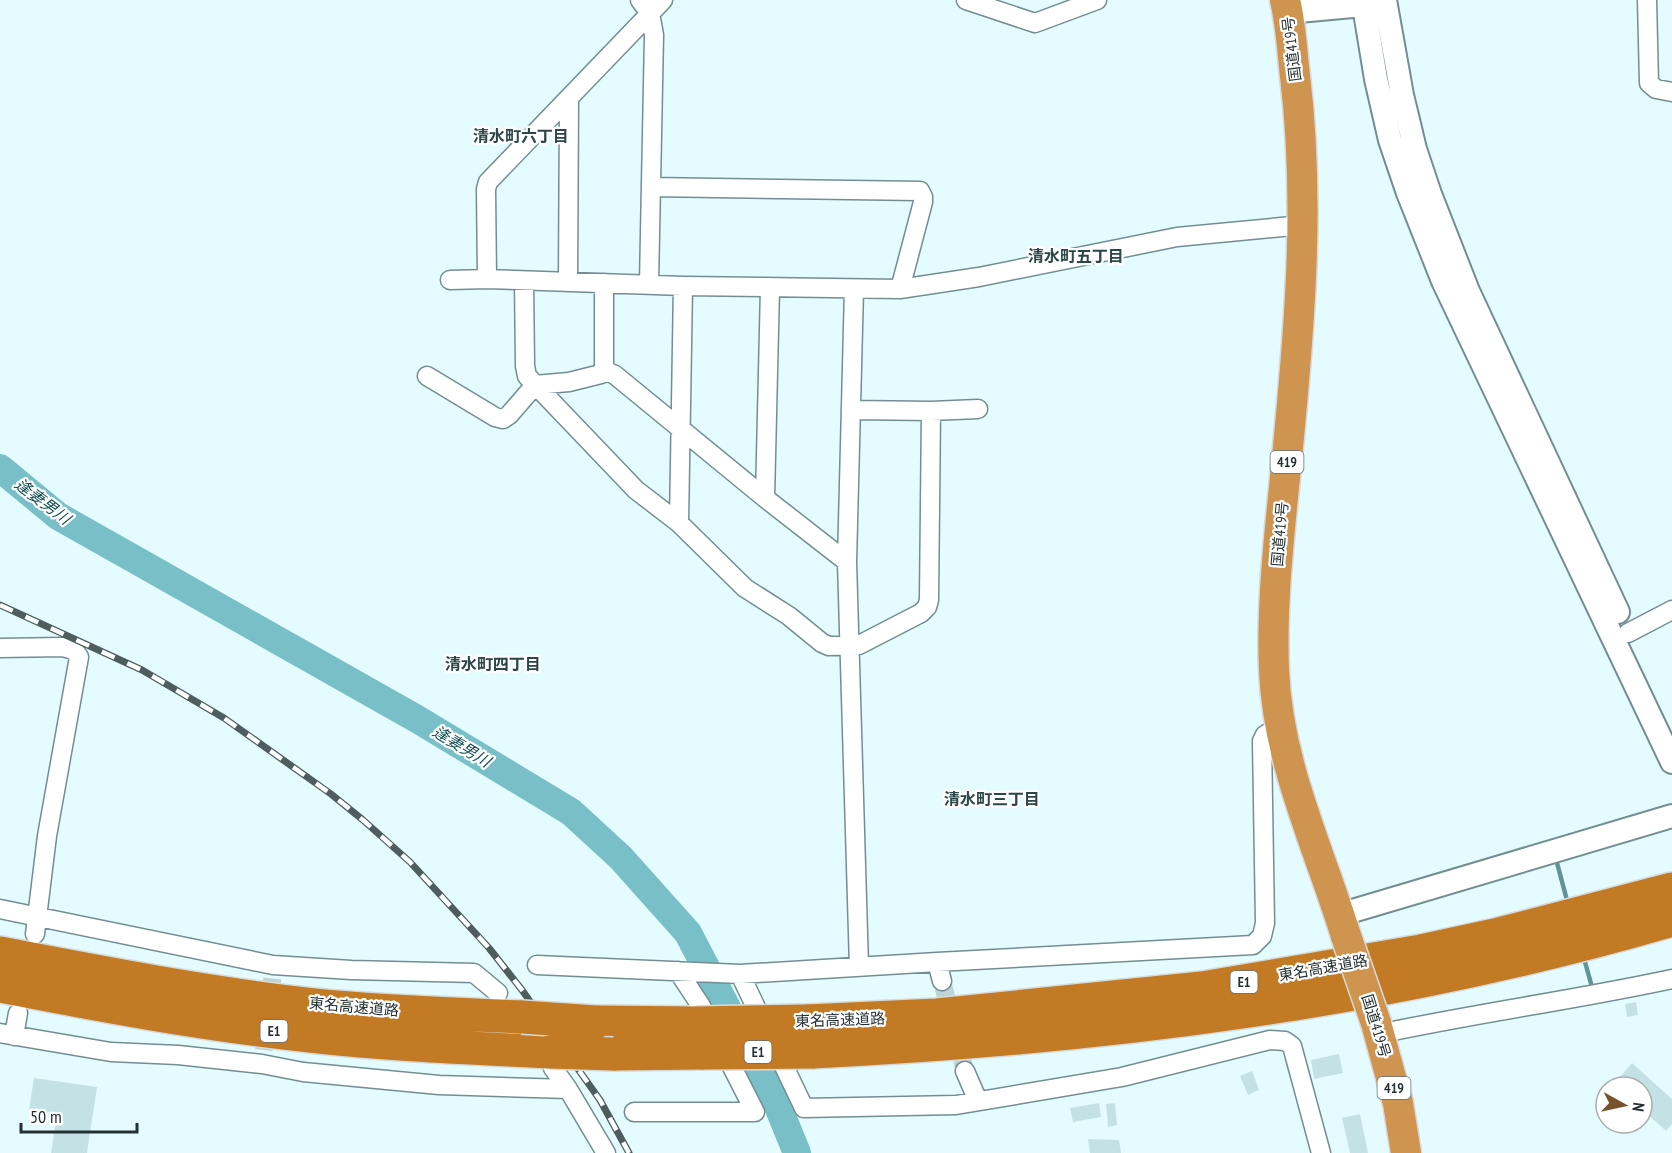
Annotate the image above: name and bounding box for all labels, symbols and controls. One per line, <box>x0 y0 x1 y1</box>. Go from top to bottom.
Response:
street label: 国道419号 <box>1278 16 1305 83</box>
district label: 清水町六丁目 <box>473 126 569 146</box>
district label: 清水町五丁目 <box>1028 246 1124 266</box>
road number: 419 <box>1270 451 1304 473</box>
water label: 逢妻男川 <box>11 474 76 529</box>
street label: 国道419号 <box>1267 501 1292 567</box>
district label: 清水町四丁目 <box>445 654 541 674</box>
water label: 逢妻男川 <box>429 721 496 772</box>
district label: 清水町三丁目 <box>944 789 1040 809</box>
street label: 東名高速道路 <box>1277 950 1369 985</box>
road number: E1 <box>1230 971 1258 993</box>
street label: 国道419号 <box>1358 992 1395 1060</box>
street label: 東名高速道路 <box>308 993 400 1020</box>
street label: 東名高速道路 <box>795 1008 885 1031</box>
road number: E1 <box>260 1020 288 1042</box>
road number: E1 <box>744 1041 771 1063</box>
north arrow <box>1594 1075 1654 1135</box>
road number: 419 <box>1378 1077 1410 1099</box>
scale bar <box>21 1096 136 1134</box>
text: N <box>1628 1101 1649 1113</box>
text: 50 m <box>30 1105 62 1128</box>

